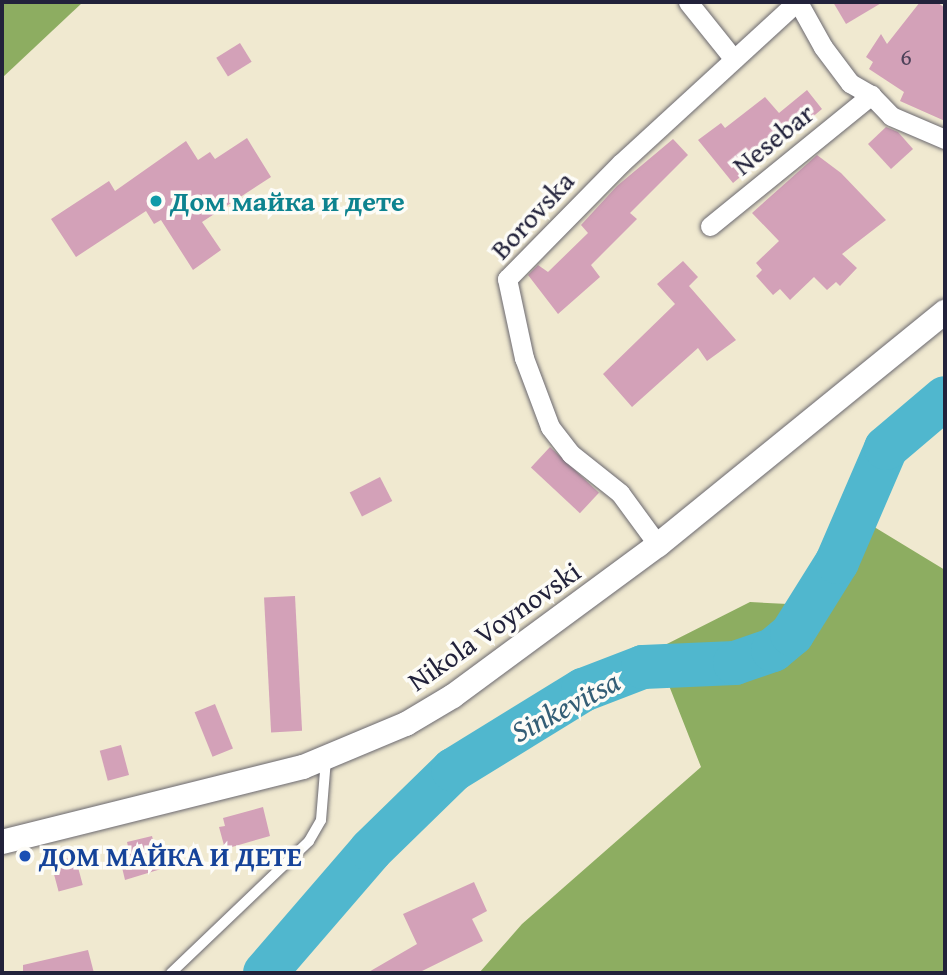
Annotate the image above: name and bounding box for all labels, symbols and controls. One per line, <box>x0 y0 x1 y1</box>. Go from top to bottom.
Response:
house number: 6 <box>900 43 912 71</box>
street label: Nesebar <box>726 96 820 182</box>
street label: Borovska <box>483 164 581 266</box>
place label: Дом майка и дете <box>170 184 405 218</box>
marker: Дом майка и дете <box>148 193 164 209</box>
street label: Nikola Voynovski <box>401 554 587 698</box>
water label: Sinkevitsa <box>505 663 625 749</box>
place label: ДОМ МАЙКА И ДЕТЕ <box>39 839 302 873</box>
marker: ДОМ МАЙКА И ДЕТЕ <box>17 848 33 864</box>

